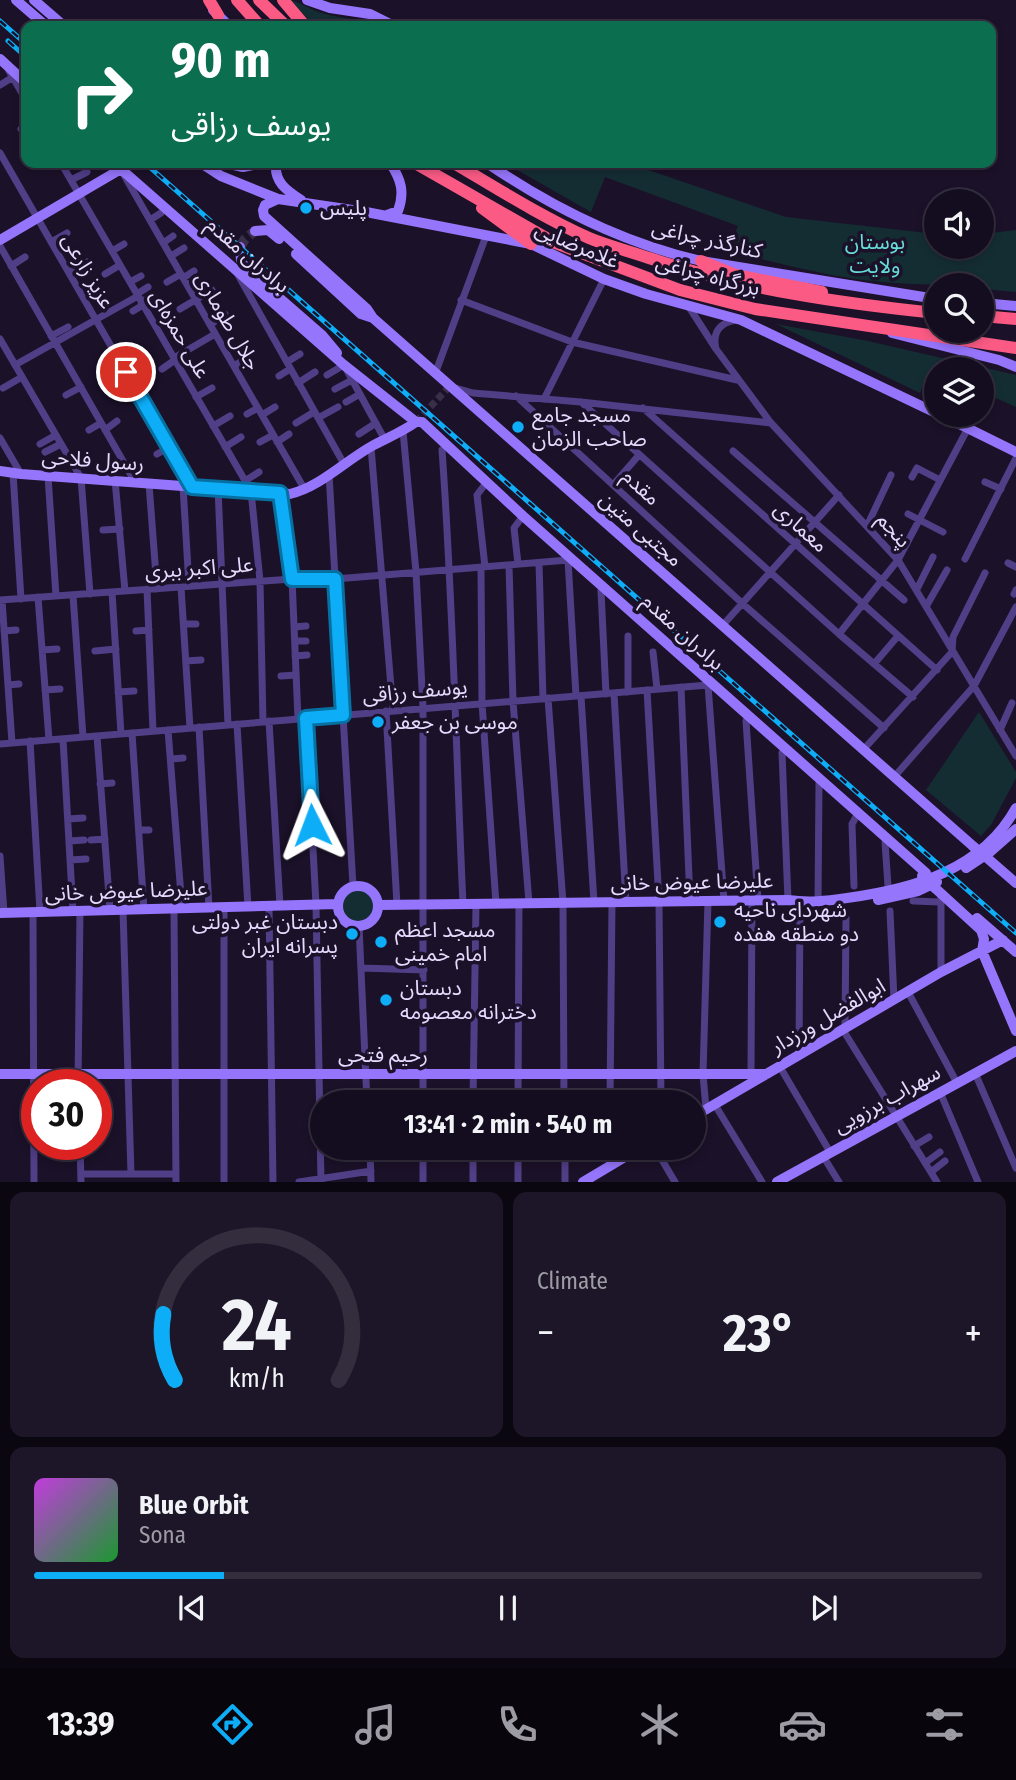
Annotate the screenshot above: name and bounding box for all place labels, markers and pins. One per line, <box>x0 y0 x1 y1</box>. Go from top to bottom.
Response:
place label: پلیس <box>320 195 367 221</box>
marker: پلیس <box>298 200 314 216</box>
pin <box>96 342 156 402</box>
place label: مسجد جامع صاحب الزمان <box>532 402 647 452</box>
marker: مسجد جامع صاحب الزمان <box>510 419 526 435</box>
place label: موسی بن جعفر <box>391 709 518 735</box>
marker: موسی بن جعفر <box>370 714 386 730</box>
place label: شهردای ناحیه دو منطقه هفده <box>734 897 859 947</box>
place label: دبستان غبر دولتی پسرانه ایران <box>192 909 338 959</box>
marker: شهردای ناحیه دو منطقه هفده <box>712 914 728 930</box>
place label: مسجد اعظم امام خمینی <box>395 917 496 970</box>
marker: دبستان غبر دولتی پسرانه ایران <box>344 926 360 942</box>
marker: مسجد اعظم امام خمینی <box>373 934 389 950</box>
place label: دبستان دخترانه معصومه <box>400 975 537 1025</box>
marker: دبستان دخترانه معصومه <box>378 992 394 1008</box>

